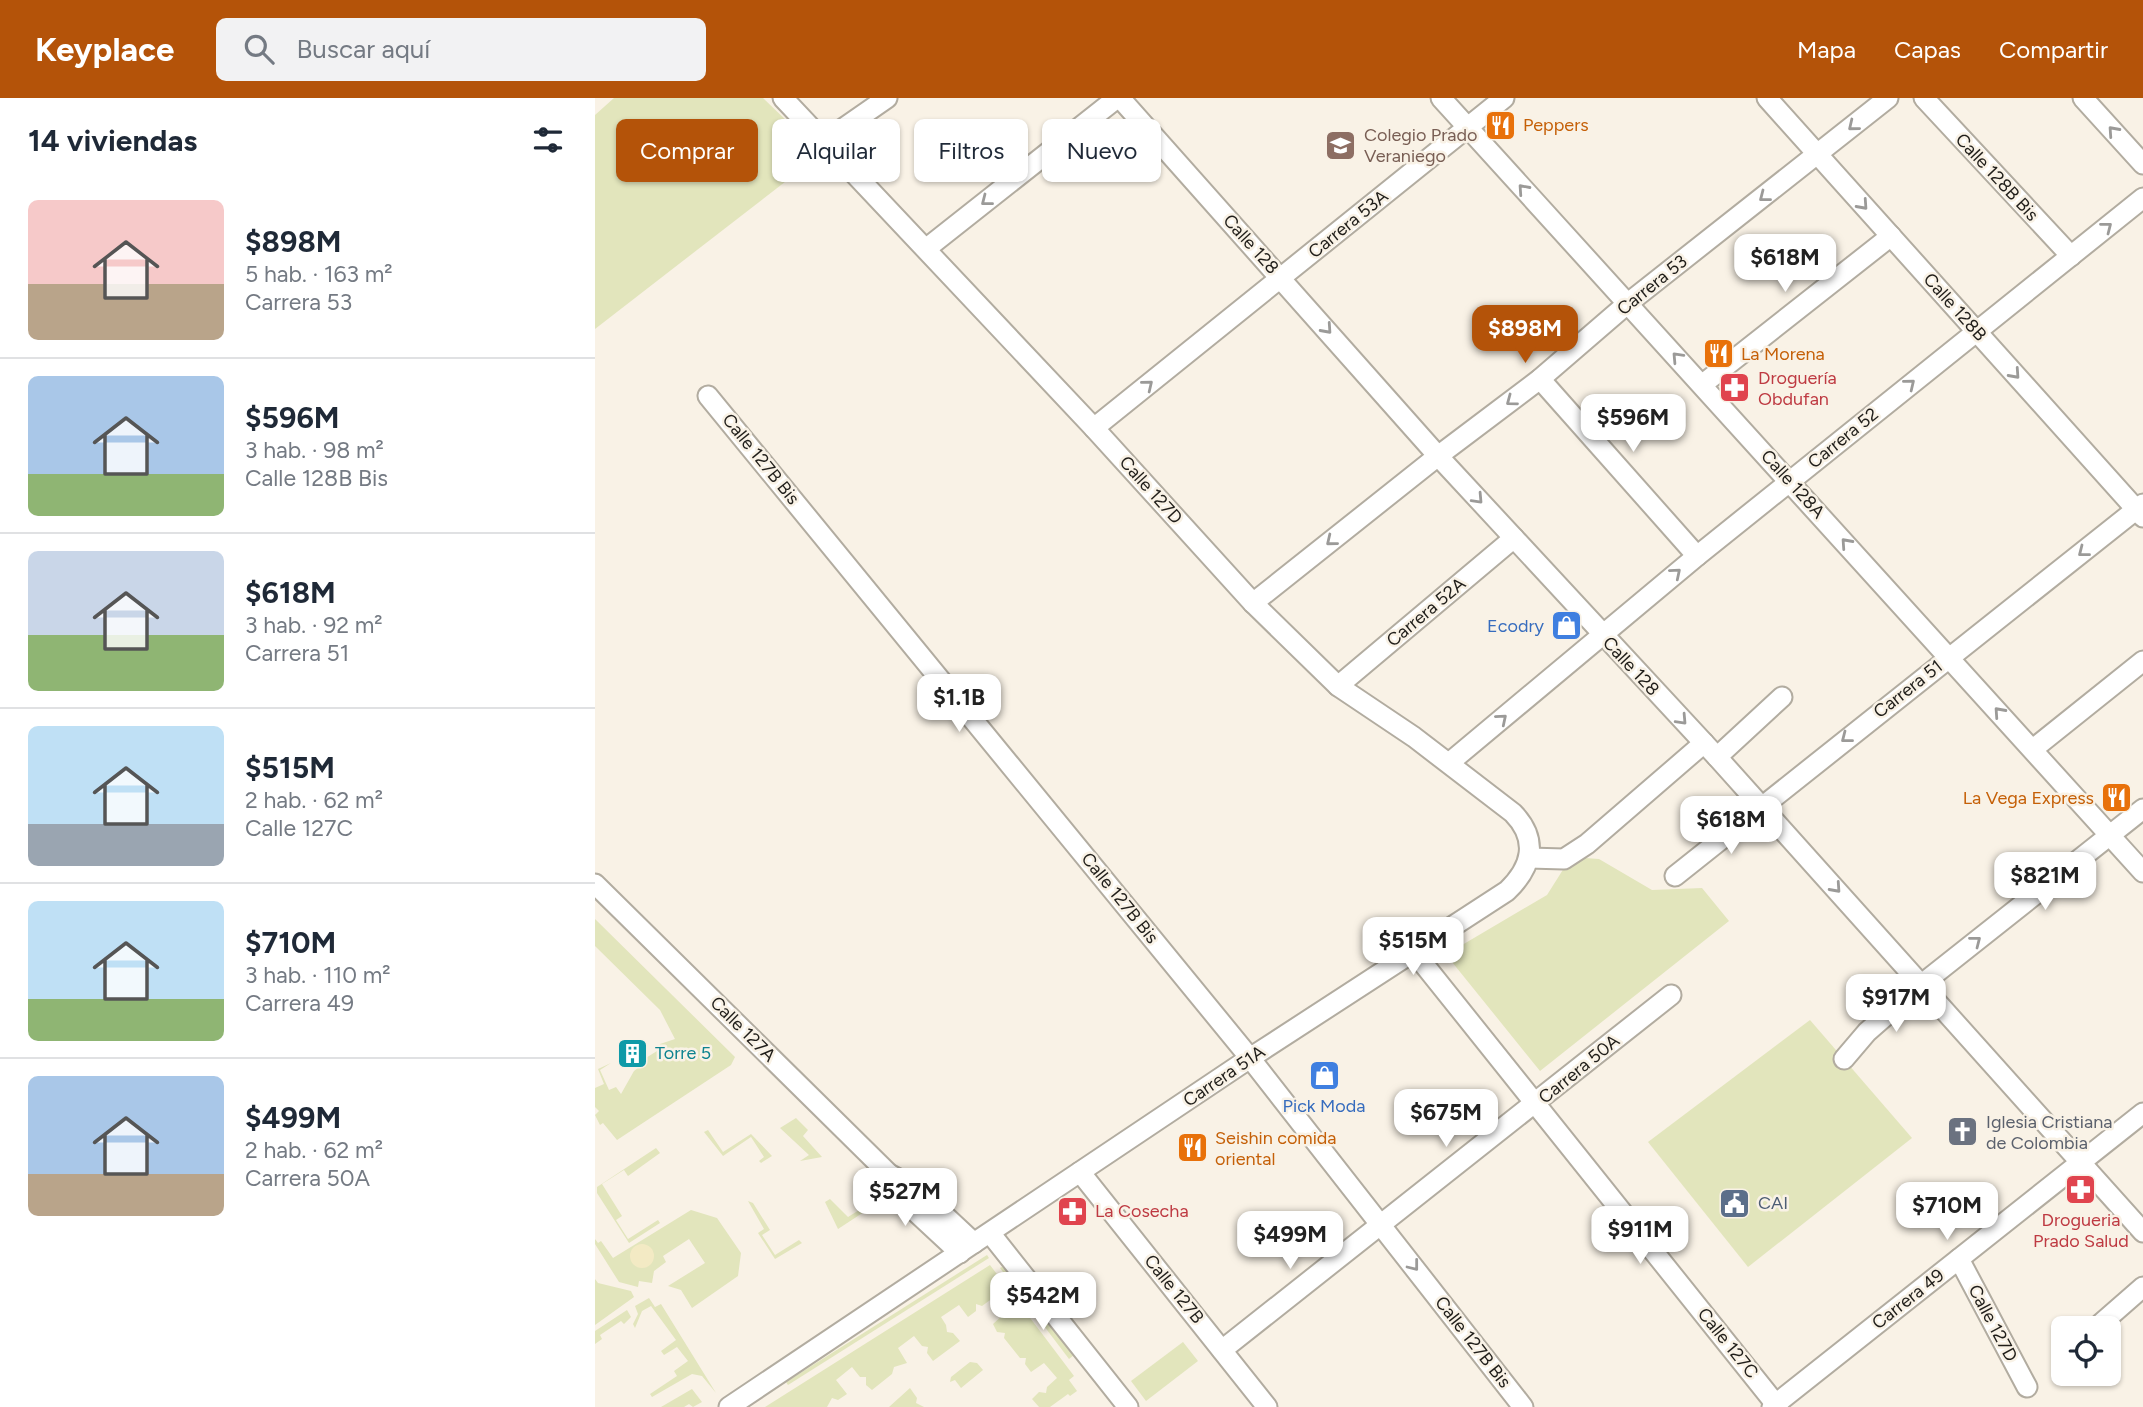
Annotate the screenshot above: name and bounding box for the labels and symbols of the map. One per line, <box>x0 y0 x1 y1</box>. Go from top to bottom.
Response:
restaurant icon: Peppers <box>1483 108 1517 142</box>
place label: Peppers <box>1523 114 1589 136</box>
one-way arrow <box>1848 118 1861 130</box>
place label: Colegio Prado Veraniego <box>1364 124 1477 167</box>
one-way arrow <box>2109 126 2121 139</box>
school or university icon: Colegio Prado Veraniego <box>1324 128 1358 162</box>
street label: Calle 128B Bis <box>1951 129 2043 225</box>
one-way arrow <box>1519 184 1531 197</box>
street label: Carrera 53A <box>1304 185 1392 263</box>
one-way arrow <box>1759 188 1772 201</box>
one-way arrow <box>982 193 995 205</box>
one-way arrow <box>1855 197 1867 210</box>
street label: Calle 128 <box>1218 210 1284 278</box>
one-way arrow <box>2100 222 2112 235</box>
pin: $618M <box>1736 234 1834 294</box>
street label: Carrera 53 <box>1612 250 1692 320</box>
street label: Calle 128B <box>1919 268 1991 346</box>
pin: $898M <box>1476 306 1574 365</box>
one-way arrow <box>1319 321 1331 334</box>
restaurant icon: La Morena <box>1701 337 1735 371</box>
place label: La Morena <box>1741 343 1825 365</box>
one-way arrow <box>1673 352 1686 365</box>
one-way arrow <box>2007 366 2019 379</box>
place label: Droguería Obdufan <box>1758 367 1837 410</box>
pharmacy icon: Droguería Obdufan <box>1718 371 1752 405</box>
one-way arrow <box>1902 380 1915 392</box>
one-way arrow <box>1139 381 1152 393</box>
one-way arrow <box>1506 393 1519 405</box>
pin: $596M <box>1584 394 1682 454</box>
street label: Carrera 52 <box>1803 403 1883 473</box>
street label: Calle 127B Bis <box>718 409 804 509</box>
street label: Calle 128A <box>1756 445 1830 523</box>
street label: Calle 127D <box>1115 451 1187 529</box>
one-way arrow <box>1470 491 1482 504</box>
one-way arrow <box>1327 532 1339 545</box>
one-way arrow <box>1842 538 1855 551</box>
one-way arrow <box>2078 543 2090 556</box>
one-way arrow <box>1669 569 1681 582</box>
street label: Carrera 52A <box>1382 573 1470 651</box>
shop icon: Ecodry <box>1550 609 1584 643</box>
place label: Ecodry <box>1487 615 1545 637</box>
street label: Calle 128 <box>1598 632 1664 700</box>
street label: Carrera 51 <box>1869 655 1947 723</box>
pin: $1.1B <box>910 674 1008 734</box>
one-way arrow <box>1995 707 2007 720</box>
one-way arrow <box>1674 712 1687 725</box>
one-way arrow <box>1493 715 1506 727</box>
one-way arrow <box>1842 730 1854 743</box>
restaurant icon: La Vega Express <box>2100 781 2134 815</box>
place label: La Vega Express <box>1963 787 2094 809</box>
pin: $618M <box>1682 796 1780 856</box>
street label: Calle 127B Bis <box>1077 848 1163 948</box>
pin: $821M <box>1996 852 2094 912</box>
one-way arrow <box>1828 880 1840 893</box>
pin: $515M <box>1364 918 1462 977</box>
one-way arrow <box>1968 937 1980 950</box>
pin: $917M <box>1847 974 1945 1034</box>
street label: Calle 127A <box>706 992 780 1066</box>
street label: Carrera 50A <box>1534 1030 1624 1108</box>
building icon: Torre 5 <box>615 1036 649 1070</box>
street label: Carrera 51A <box>1179 1041 1269 1111</box>
place label: Torre 5 <box>655 1042 711 1064</box>
shop icon: Pick Moda <box>1307 1058 1341 1092</box>
pin: $675M <box>1397 1090 1495 1149</box>
place label: Pick Moda <box>1283 1095 1365 1117</box>
place label: Iglesia Cristiana de Colombia <box>1986 1111 2112 1154</box>
church icon: Iglesia Cristiana de Colombia <box>1946 1115 1980 1149</box>
place label: Seishin comida oriental <box>1215 1127 1337 1170</box>
restaurant icon: Seishin comida oriental <box>1175 1131 1209 1165</box>
pin: $527M <box>856 1168 954 1228</box>
pharmacy icon: Drogueria Prado Salud <box>2064 1172 2098 1206</box>
pin: $710M <box>1898 1182 1996 1242</box>
public building icon: CAI <box>1718 1186 1752 1220</box>
place label: CAI <box>1758 1192 1788 1214</box>
pharmacy icon: La Cosecha <box>1055 1194 1089 1228</box>
place label: La Cosecha <box>1095 1200 1189 1222</box>
pin: $911M <box>1591 1206 1689 1266</box>
place label: Drogueria Prado Salud <box>2033 1209 2129 1252</box>
pin: $499M <box>1241 1212 1339 1271</box>
street label: Calle 127B <box>1139 1250 1209 1328</box>
one-way arrow <box>1405 1258 1418 1270</box>
street label: Carrera 49 <box>1868 1264 1948 1334</box>
pin: $542M <box>994 1272 1092 1332</box>
street label: Calle 127D <box>1964 1281 2022 1365</box>
street label: Calle 127B Bis <box>1430 1292 1516 1392</box>
street label: Calle 127C <box>1693 1303 1763 1383</box>

